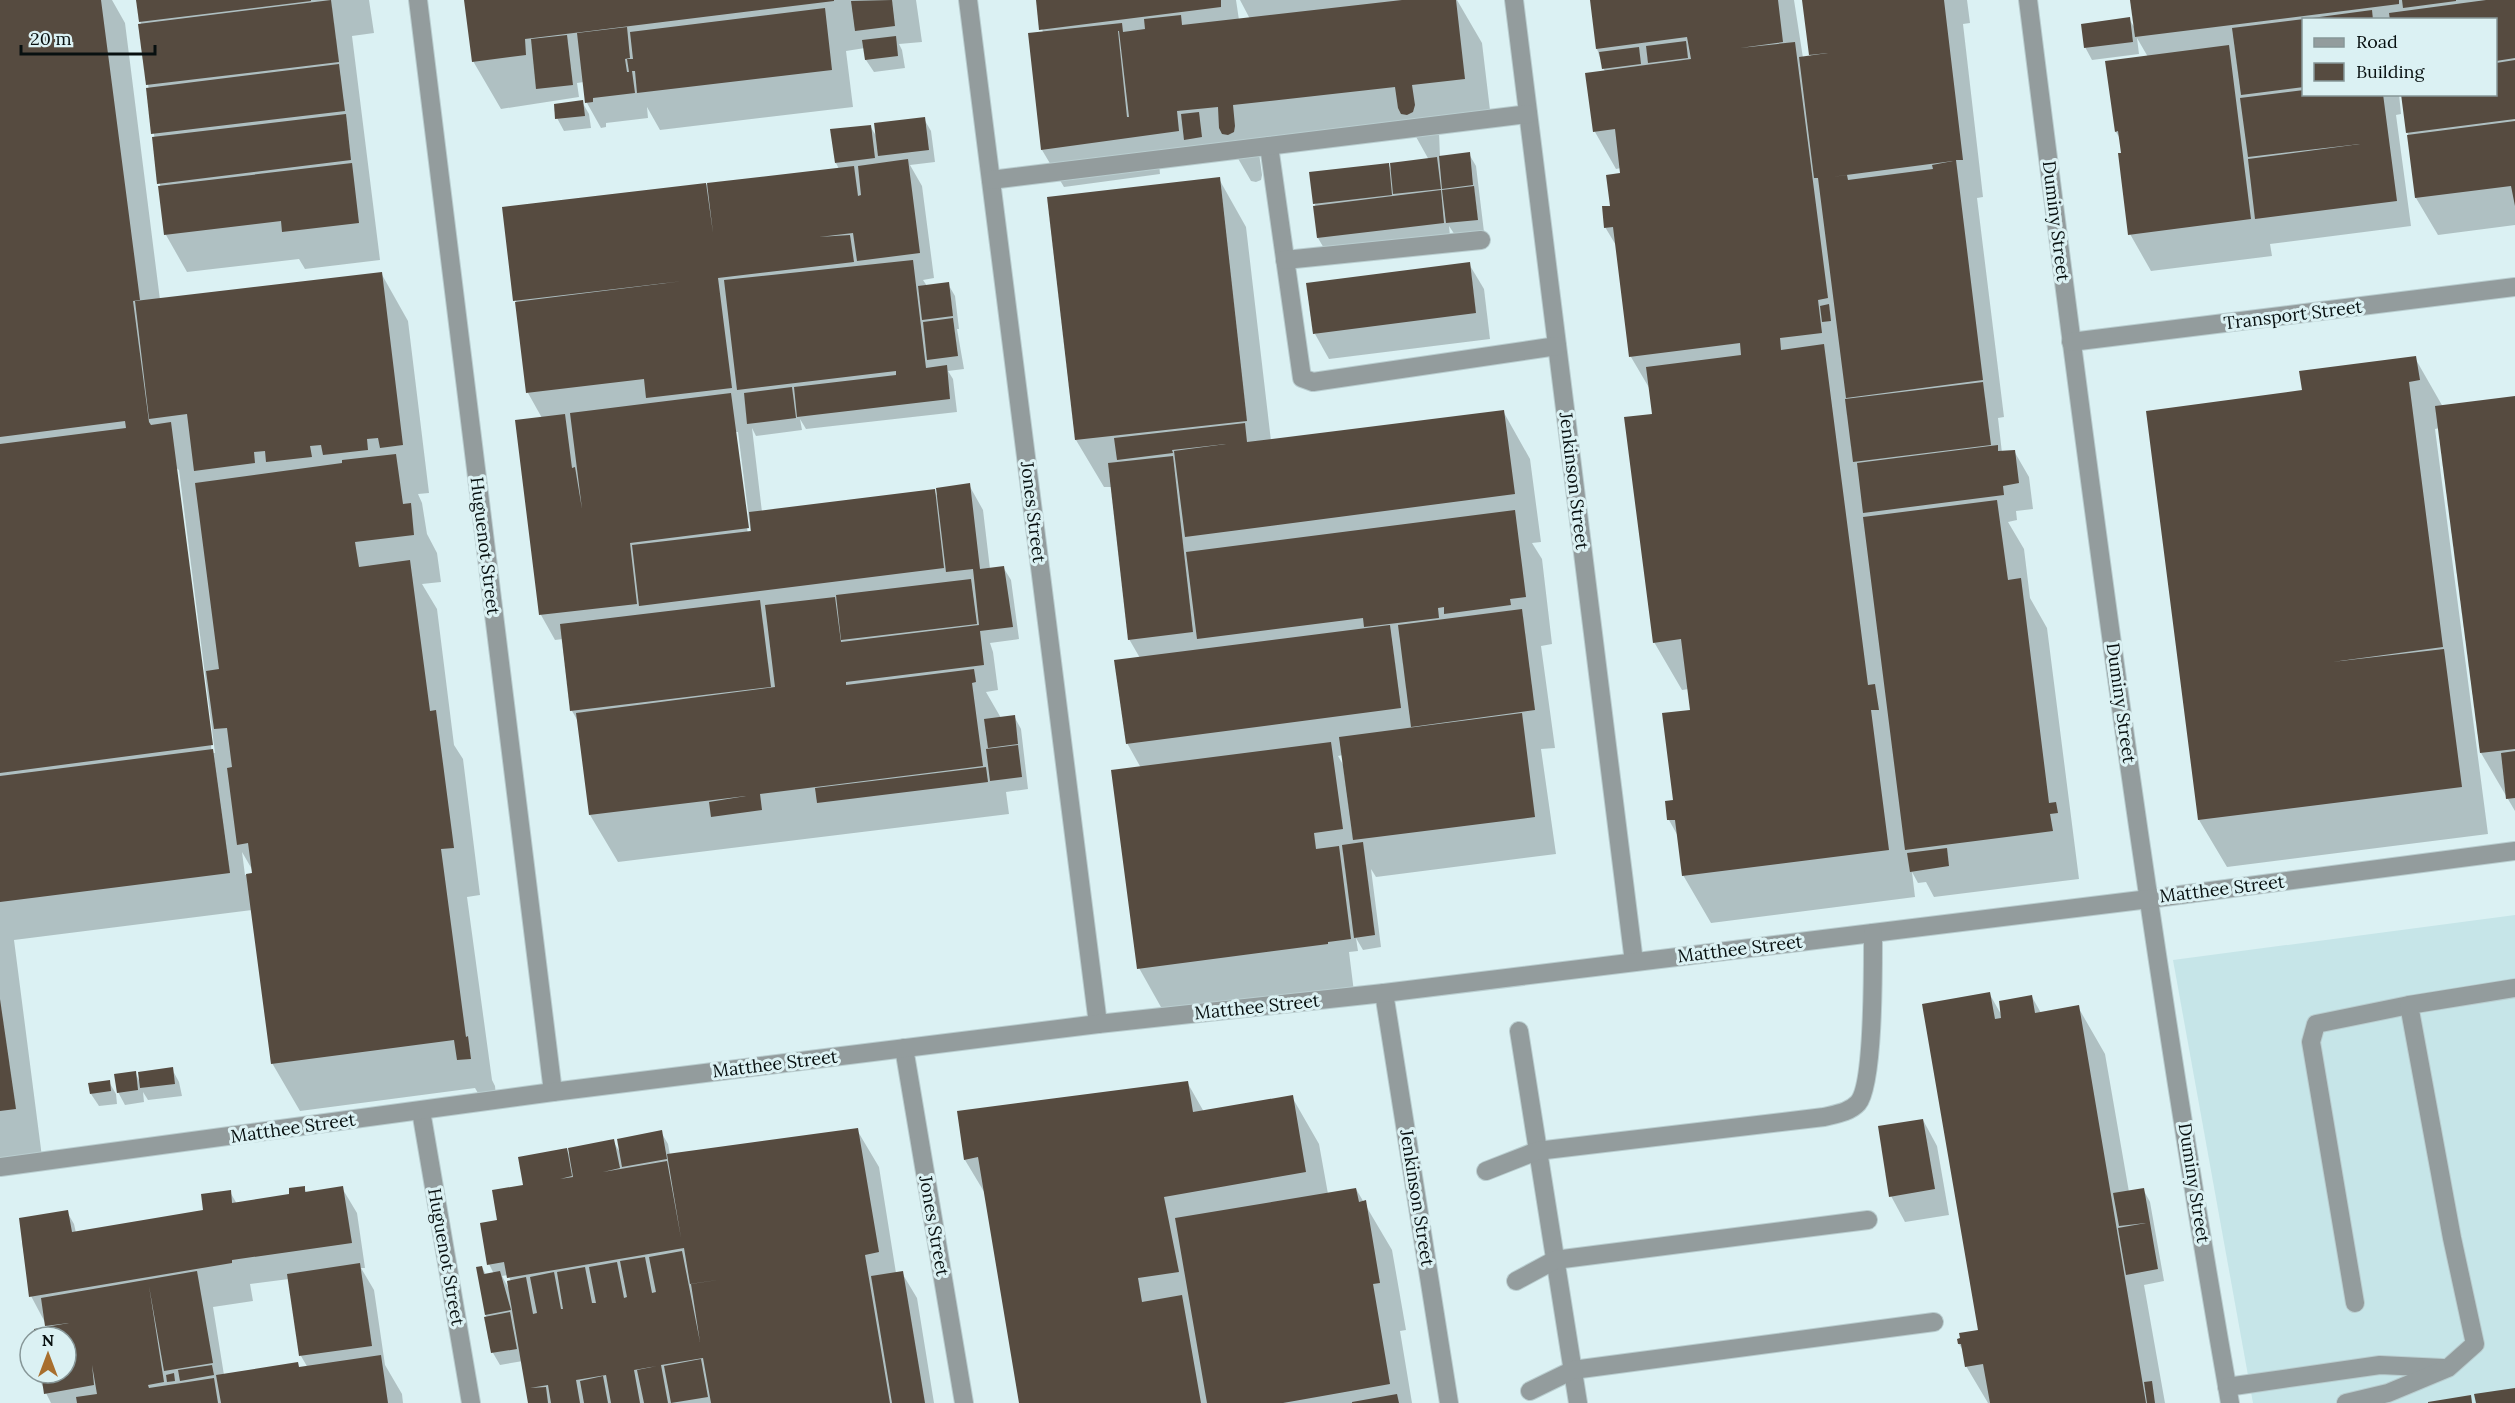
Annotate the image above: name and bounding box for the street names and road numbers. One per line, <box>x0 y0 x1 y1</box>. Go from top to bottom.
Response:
street label: Duminy Street <box>2038 159 2075 283</box>
street label: Transport Street <box>2222 295 2364 334</box>
street label: Jenkinson Street <box>1555 410 1594 551</box>
street label: Jones Street <box>1016 459 1051 564</box>
street label: Huguenot Street <box>466 476 505 616</box>
street label: Duminy Street <box>2102 641 2141 765</box>
street label: Matthee Street <box>2158 869 2286 908</box>
street label: Matthee Street <box>1676 929 1804 968</box>
street label: Matthee Street <box>1193 988 1321 1025</box>
street label: Matthee Street <box>711 1044 839 1083</box>
street label: Matthee Street <box>229 1107 357 1148</box>
street label: Duminy Street <box>2174 1121 2215 1245</box>
street label: Jenkinson Street <box>1395 1127 1440 1268</box>
street label: Jones Street <box>914 1173 955 1278</box>
street label: Huguenot Street <box>423 1186 470 1327</box>

